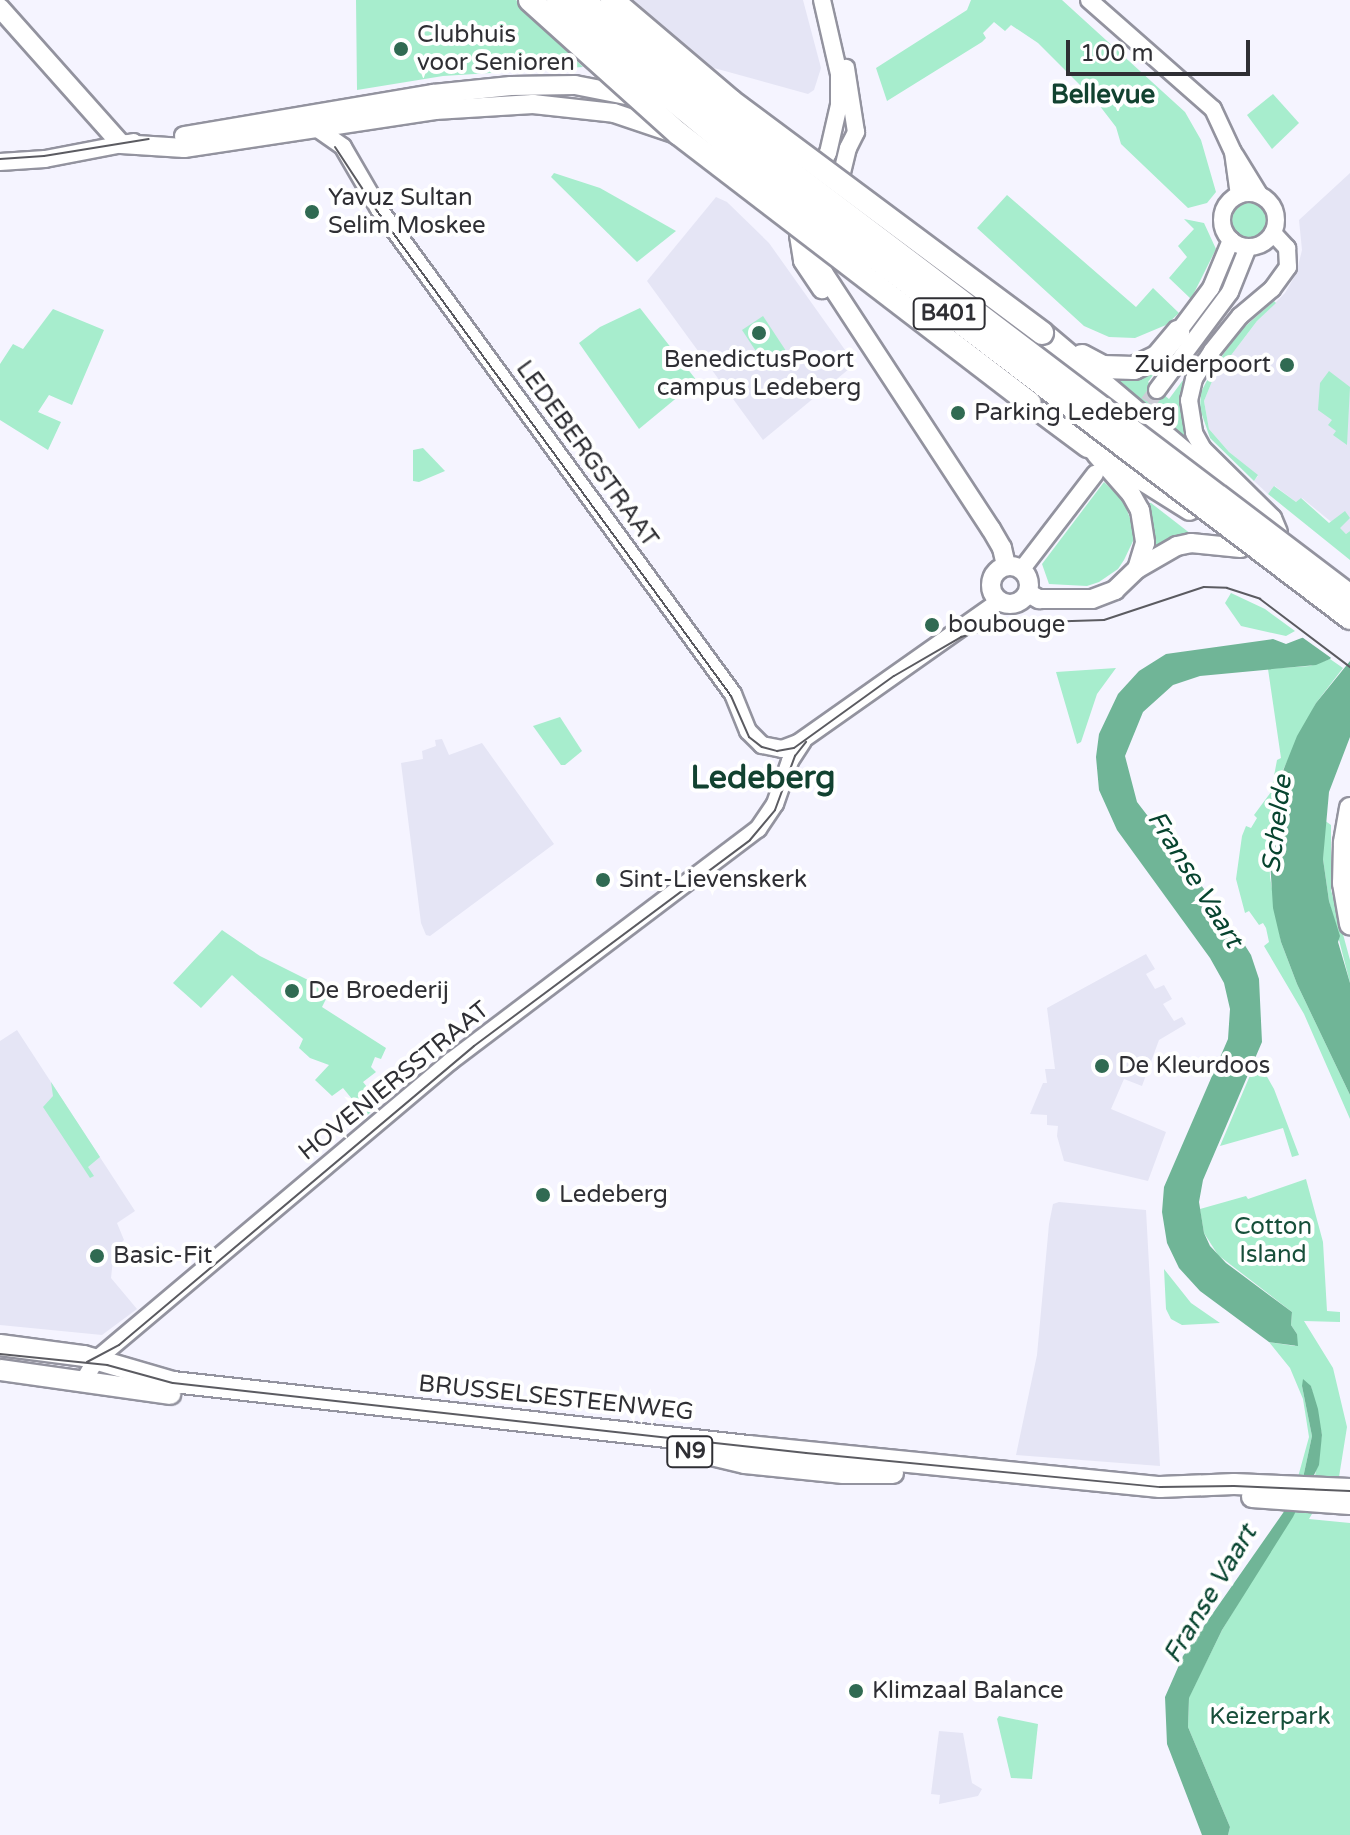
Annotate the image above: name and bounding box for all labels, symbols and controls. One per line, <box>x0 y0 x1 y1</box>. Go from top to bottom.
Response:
place label: Clubhuis voor Senioren <box>417 21 575 77</box>
scale bar <box>1070 24 1254 74</box>
text: 100 m <box>1080 39 1154 68</box>
marker: Clubhuis voor Senioren <box>392 40 410 58</box>
district label: Bellevue <box>1051 79 1155 111</box>
place label: Yavuz Sultan Selim Moskee <box>328 184 486 240</box>
marker: Yavuz Sultan Selim Moskee <box>303 203 321 221</box>
road number: B401 <box>911 296 987 332</box>
marker: BenedictusPoort campus Ledeberg <box>750 324 768 342</box>
place label: BenedictusPoort campus Ledeberg <box>657 346 861 402</box>
place label: Zuiderpoort <box>1134 351 1271 379</box>
street label: LEDEBERGSTRAAT <box>510 355 664 553</box>
marker: Zuiderpoort <box>1278 356 1296 374</box>
place label: Parking Ledeberg <box>974 399 1176 427</box>
marker: Parking Ledeberg <box>949 404 967 422</box>
place label: boubouge <box>948 611 1065 639</box>
marker: boubouge <box>923 616 941 634</box>
district label: Ledeberg <box>690 759 836 797</box>
water label: Schelde <box>1256 773 1298 875</box>
water label: Franse Vaart <box>1141 805 1249 953</box>
place label: Sint-Lievenskerk <box>619 866 807 894</box>
marker: Sint-Lievenskerk <box>594 871 612 889</box>
place label: De Broederij <box>308 977 449 1005</box>
marker: De Broederij <box>283 982 301 1000</box>
street label: HOVENIERSSTRAAT <box>293 995 495 1167</box>
place label: De Kleurdoos <box>1118 1052 1270 1080</box>
marker: De Kleurdoos <box>1093 1057 1111 1075</box>
place label: Ledeberg <box>559 1181 668 1209</box>
marker: Ledeberg <box>534 1186 552 1204</box>
park label: Cotton Island <box>1234 1213 1312 1269</box>
place label: Basic-Fit <box>113 1242 212 1270</box>
marker: Basic-Fit <box>88 1247 106 1265</box>
street label: BRUSSELSESTEENWEG <box>417 1369 695 1427</box>
road number: N9 <box>666 1434 714 1470</box>
water label: Franse Vaart <box>1157 1519 1263 1669</box>
place label: Klimzaal Balance <box>872 1677 1064 1705</box>
marker: Klimzaal Balance <box>847 1682 865 1700</box>
park label: Keizerpark <box>1209 1703 1331 1731</box>

